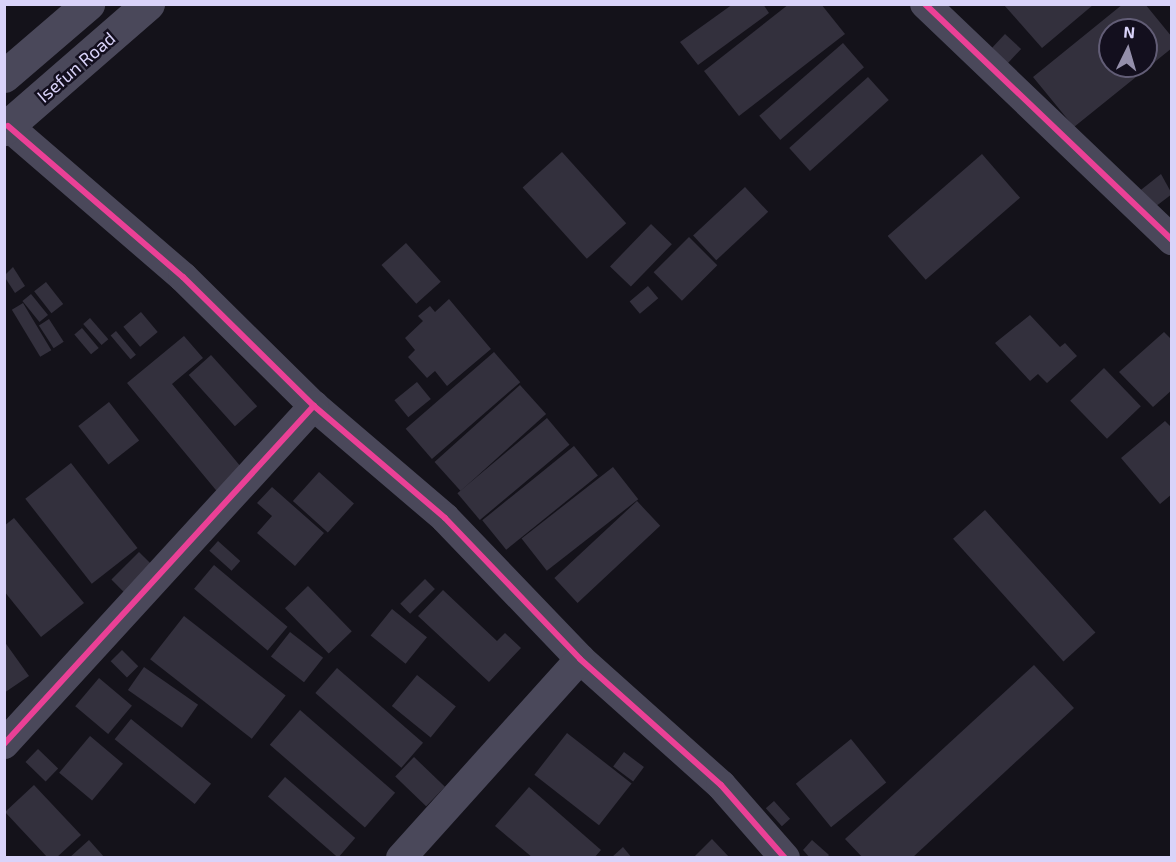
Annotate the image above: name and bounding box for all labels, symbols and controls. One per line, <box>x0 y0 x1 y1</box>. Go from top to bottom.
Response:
north arrow <box>1098 18 1158 78</box>
text: N <box>1123 22 1136 42</box>
street label: Isefun Road <box>32 27 120 107</box>

